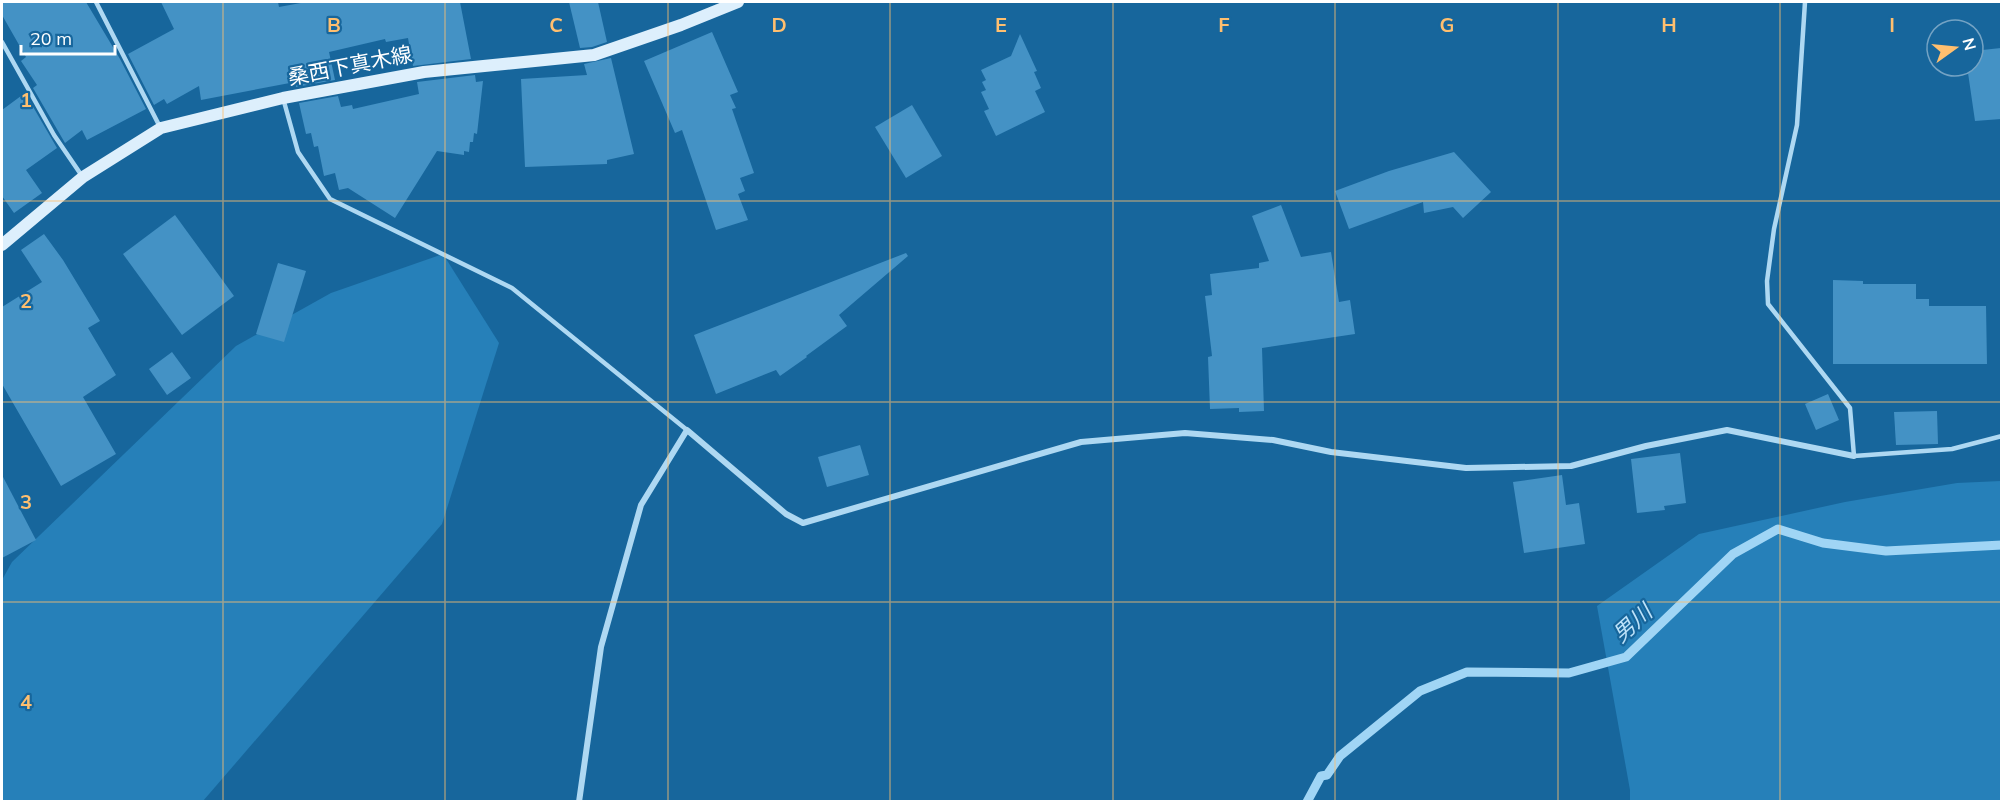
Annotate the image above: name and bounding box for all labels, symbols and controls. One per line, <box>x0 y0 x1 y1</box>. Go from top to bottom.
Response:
text: B <box>327 12 341 37</box>
text: C <box>549 12 563 37</box>
text: D <box>771 12 787 37</box>
text: E <box>995 12 1007 37</box>
text: F <box>1218 12 1230 37</box>
text: G <box>1440 12 1454 37</box>
text: H <box>1661 12 1677 37</box>
text: I <box>1889 12 1895 37</box>
scale bar <box>21 18 116 56</box>
north arrow <box>1925 18 1985 78</box>
text: 20 m <box>30 27 72 50</box>
text: N <box>1958 36 1981 53</box>
street label: 桑西下真木線 <box>285 40 414 90</box>
text: 1 <box>20 87 32 112</box>
text: 2 <box>20 288 32 313</box>
text: 3 <box>20 489 32 514</box>
water label: 男川 <box>1606 597 1659 648</box>
text: 4 <box>20 689 32 714</box>

